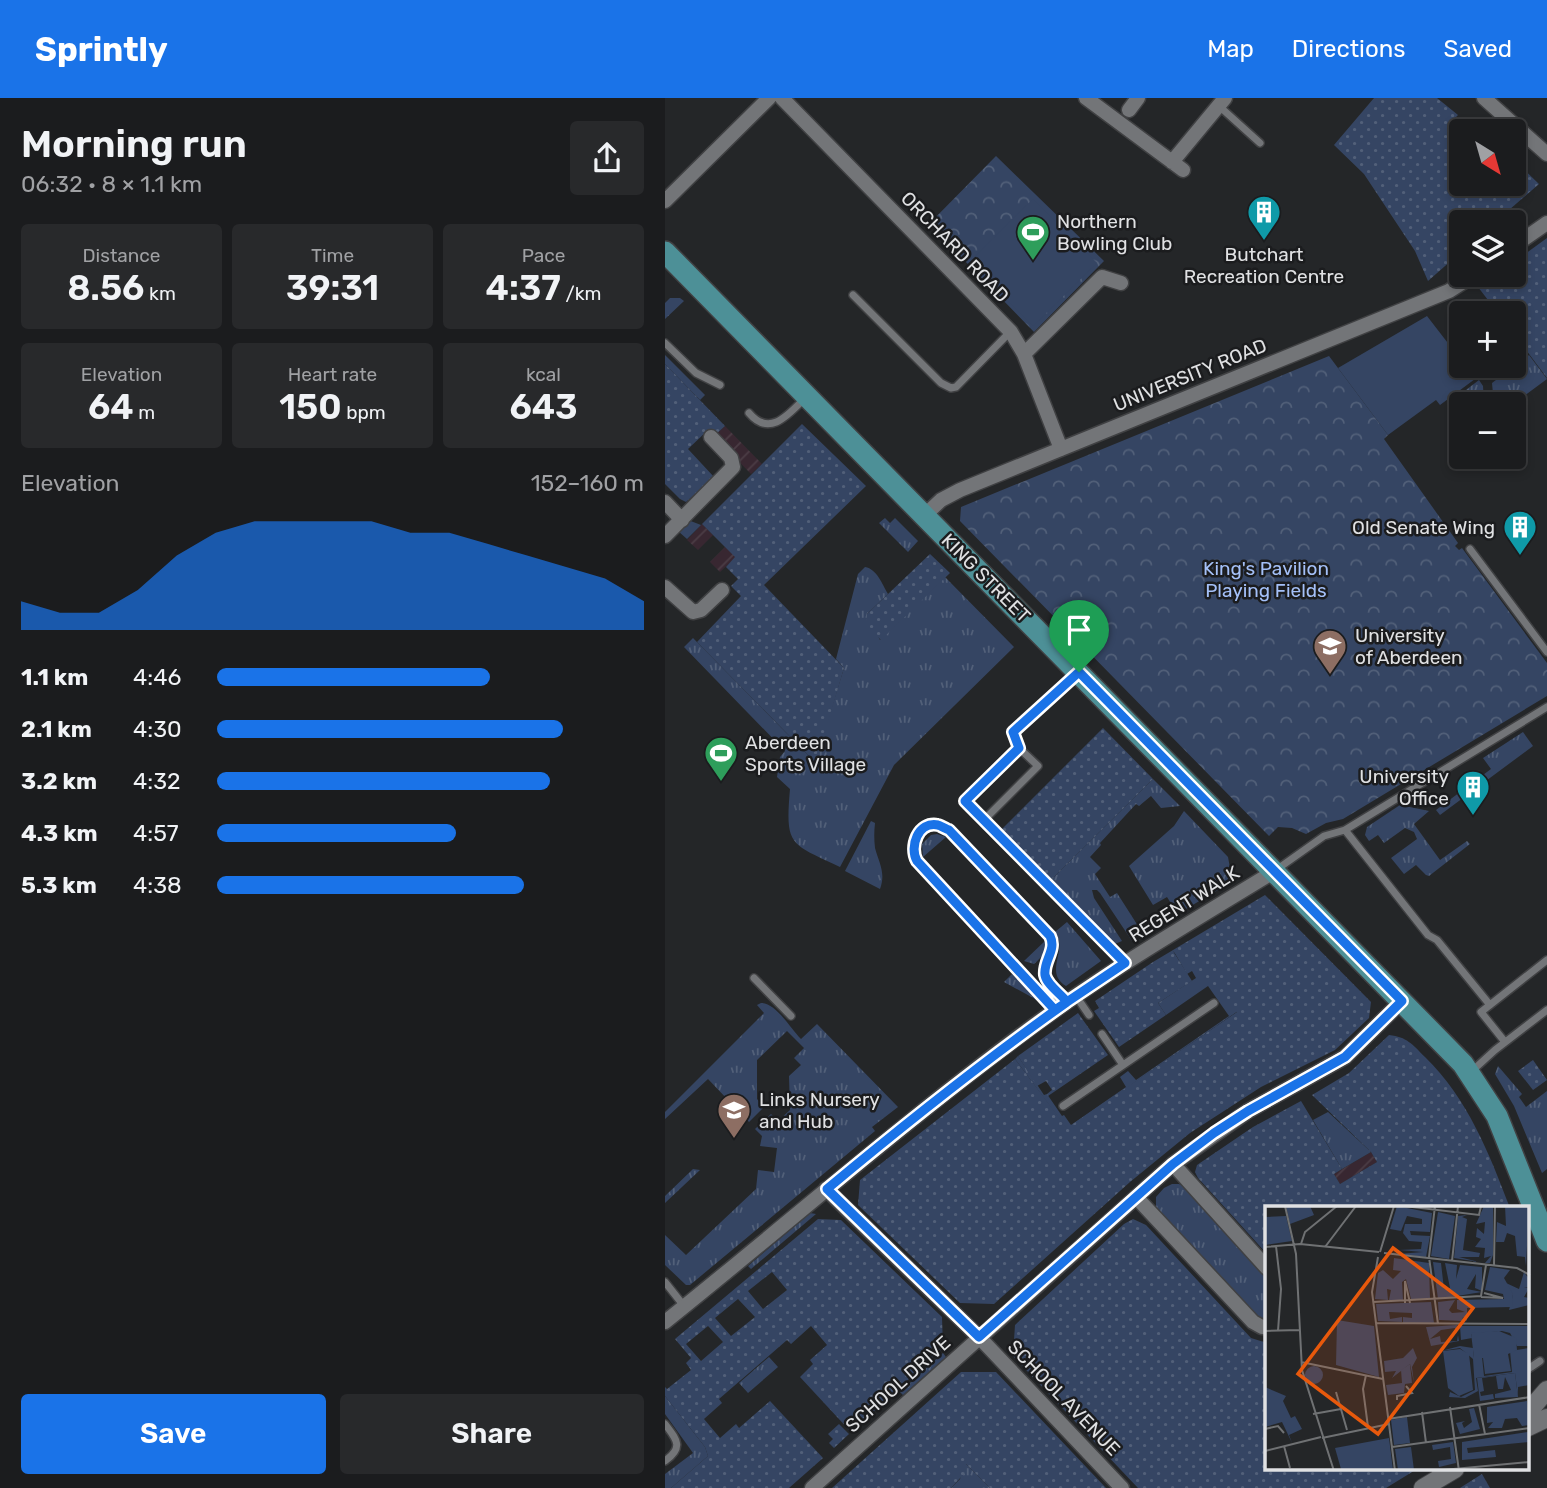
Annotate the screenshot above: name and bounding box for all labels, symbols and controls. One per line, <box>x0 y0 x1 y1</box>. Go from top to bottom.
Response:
text: Sprintly <box>35 30 168 69</box>
text: Map <box>1207 35 1254 63</box>
text: Directions <box>1292 35 1405 63</box>
text: Saved <box>1443 35 1512 63</box>
north arrow <box>1449 119 1526 196</box>
map controls <box>1449 119 1526 469</box>
text: Morning run <box>21 121 247 167</box>
button: share <box>570 121 644 195</box>
text: 06:32 · 8 × 1.1 km <box>21 170 202 198</box>
street label: ORCHARD ROAD <box>896 187 1014 307</box>
building icon: Butchart Recreation Centre <box>1245 193 1283 242</box>
place label: Northern Bowling Club <box>1057 210 1172 255</box>
button: layers <box>1449 210 1526 287</box>
sports icon: Northern Bowling Club <box>1014 213 1052 262</box>
place label: Butchart Recreation Centre <box>1184 243 1344 288</box>
text: Distance <box>83 244 160 267</box>
text: Time <box>311 244 354 267</box>
text: Pace <box>522 244 565 267</box>
text: 8.56 <box>67 267 144 309</box>
text: 39:31 <box>286 267 379 309</box>
text: 4:37 <box>486 267 561 309</box>
text: km <box>144 282 176 305</box>
text: /km <box>561 282 601 305</box>
button: + <box>1449 301 1526 378</box>
street label: UNIVERSITY ROAD <box>1110 334 1270 416</box>
text: Elevation <box>81 363 162 386</box>
text: Heart rate <box>288 363 377 386</box>
text: kcal <box>526 363 561 386</box>
text: 64 <box>88 386 134 428</box>
text: 150 <box>279 386 342 428</box>
text: 643 <box>509 386 578 428</box>
button: − <box>1449 392 1526 469</box>
text: m <box>134 401 155 424</box>
text: bpm <box>342 401 386 424</box>
text: Elevation <box>21 469 120 497</box>
text: 152–160 m <box>531 469 644 497</box>
building icon: Old Senate Wing <box>1501 508 1539 557</box>
place label: Old Senate Wing <box>1352 516 1495 539</box>
street label: KING STREET <box>937 529 1035 627</box>
park label: King's Pavilion Playing Fields <box>1203 557 1329 602</box>
pin <box>1049 600 1109 672</box>
icon: arrive <box>1060 611 1098 649</box>
place label: University of Aberdeen <box>1355 624 1463 669</box>
school or university icon: University of Aberdeen <box>1311 627 1349 676</box>
text: 1.1 km <box>21 663 88 691</box>
text: 4:46 <box>133 663 181 691</box>
text: 2.1 km <box>21 715 92 743</box>
text: 4:30 <box>133 715 182 743</box>
place label: Aberdeen Sports Village <box>745 731 866 776</box>
sports icon: Aberdeen Sports Village <box>702 734 740 783</box>
place label: University Office <box>1359 765 1449 810</box>
text: 3.2 km <box>21 767 97 795</box>
text: 4:32 <box>133 767 181 795</box>
building icon: University Office <box>1454 768 1492 817</box>
text: 4.3 km <box>21 819 98 847</box>
text: 4:57 <box>133 819 179 847</box>
street label: REGENT WALK <box>1125 861 1244 947</box>
text: 5.3 km <box>21 871 97 899</box>
text: 4:38 <box>133 871 182 899</box>
place label: Links Nursery and Hub <box>759 1088 880 1133</box>
school or university icon: Links Nursery and Hub <box>715 1091 753 1140</box>
inset map <box>1265 1206 1529 1470</box>
street label: SCHOOL DRIVE <box>841 1331 955 1437</box>
street label: SCHOOL AVENUE <box>1003 1335 1125 1461</box>
button: Save <box>21 1394 326 1474</box>
button: Share <box>340 1394 644 1474</box>

